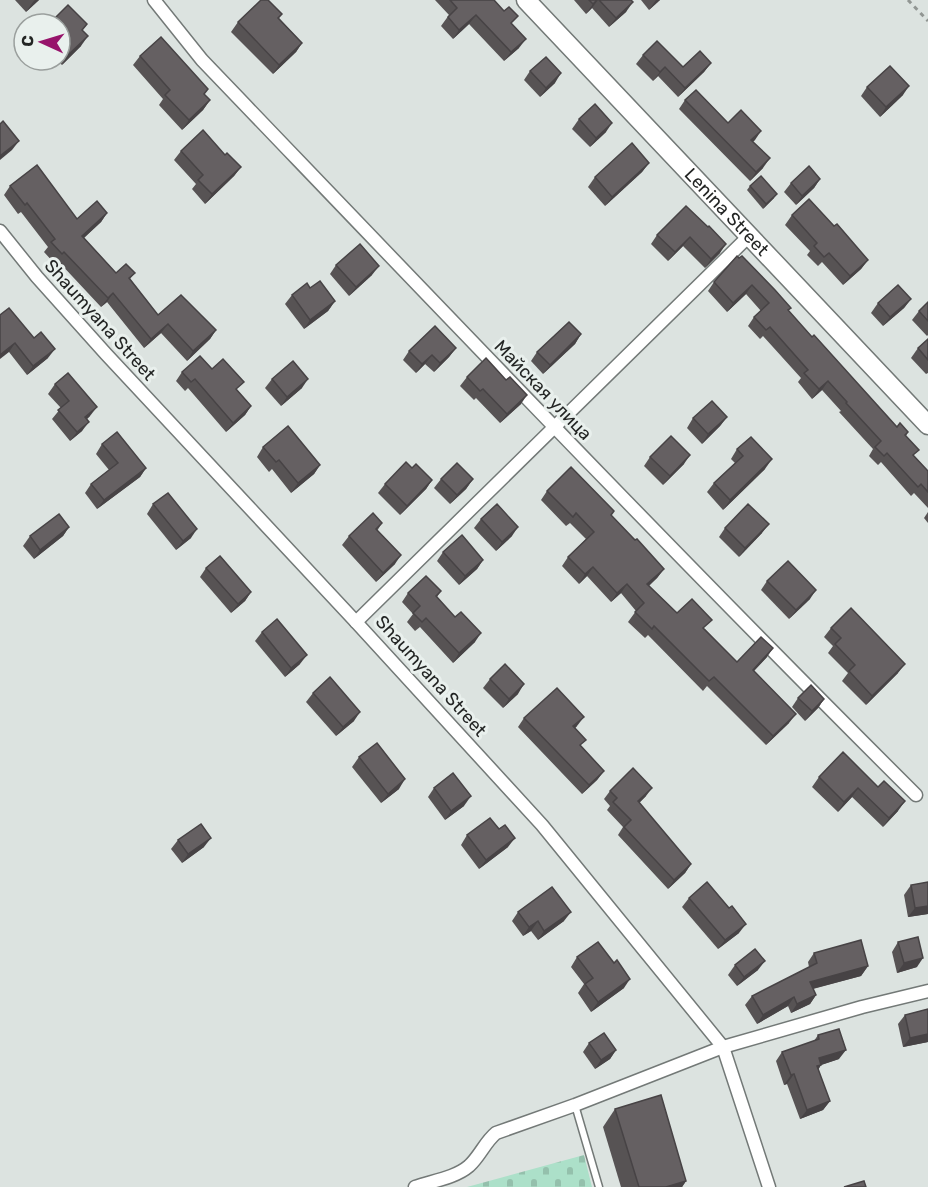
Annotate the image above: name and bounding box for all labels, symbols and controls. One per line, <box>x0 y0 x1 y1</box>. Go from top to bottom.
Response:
north arrow <box>12 12 72 72</box>
text: С <box>18 35 37 47</box>
street label: Lenina Street <box>680 164 773 261</box>
street label: Shaumyana Street <box>40 255 160 385</box>
street label: Майская улица <box>490 335 596 445</box>
street label: Shaumyana Street <box>371 611 491 741</box>

